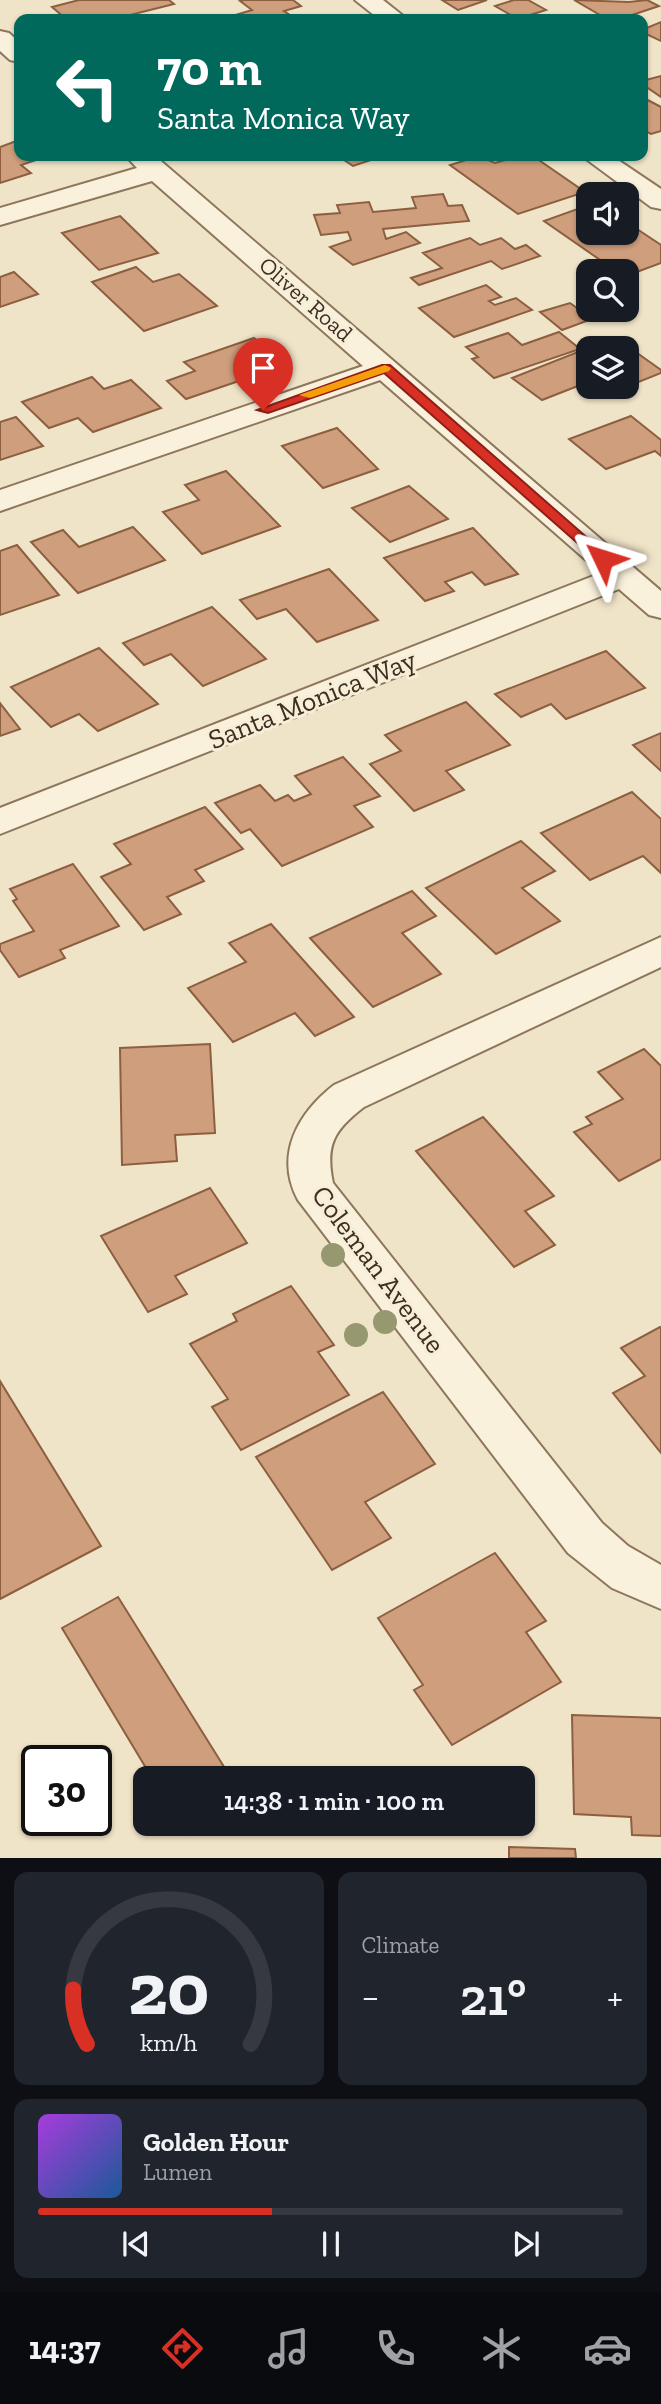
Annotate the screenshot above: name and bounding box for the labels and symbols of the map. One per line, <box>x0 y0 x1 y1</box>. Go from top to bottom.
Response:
street label: Oliver Road <box>253 251 359 347</box>
pin <box>233 338 293 410</box>
position arrow <box>566 522 640 596</box>
street label: Santa Monica Way <box>203 642 422 756</box>
street label: Coleman Avenue <box>305 1179 452 1359</box>
speed limit sign: 30 <box>21 1745 112 1836</box>

